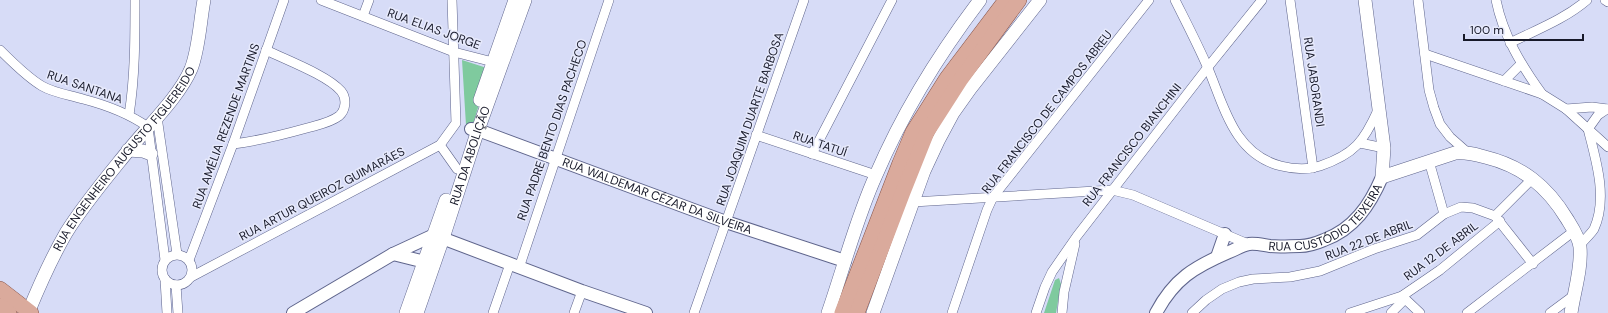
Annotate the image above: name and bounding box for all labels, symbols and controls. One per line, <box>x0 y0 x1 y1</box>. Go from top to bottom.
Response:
street label: RUA ELIAS JORGE <box>385 5 483 53</box>
scale bar <box>1464 16 1583 42</box>
text: 100 m <box>1470 22 1504 38</box>
street label: RUA FRANCISCO DE CAMPOS ABREU <box>978 27 1116 197</box>
street label: RUA JOAQUIM DUARTE BARBOSA <box>713 30 787 208</box>
street label: RUA JABORANDI <box>1300 36 1328 128</box>
street label: RUA PADRE BENTO DIAS PACHECO <box>513 38 591 222</box>
street label: RUA AMÉLIA REZENDE MARTINS <box>189 41 263 211</box>
street label: RUA ENGENHEIRO AUGUSTO FIGUEREIDO <box>50 64 199 254</box>
street label: RUA SANTANA <box>45 67 125 107</box>
street label: RUA FRANCISCO BIANCHINI <box>1079 80 1185 210</box>
street label: RUA DA ABOLIÇÃO <box>446 104 494 207</box>
street label: RUA TATUÍ <box>791 127 849 161</box>
street label: RUA ARTUR QUEIROZ GUIMARÃES <box>236 143 408 245</box>
street label: RUA WALDEMAR CÉZAR DA SILVEIRA <box>560 154 754 238</box>
street label: RUA CUSTÓDIO TEIXEIRA <box>1268 181 1386 254</box>
street label: RUA 22 DE ABRIL <box>1323 216 1415 264</box>
street label: RUA 12 DE ABRIL <box>1401 218 1481 284</box>

